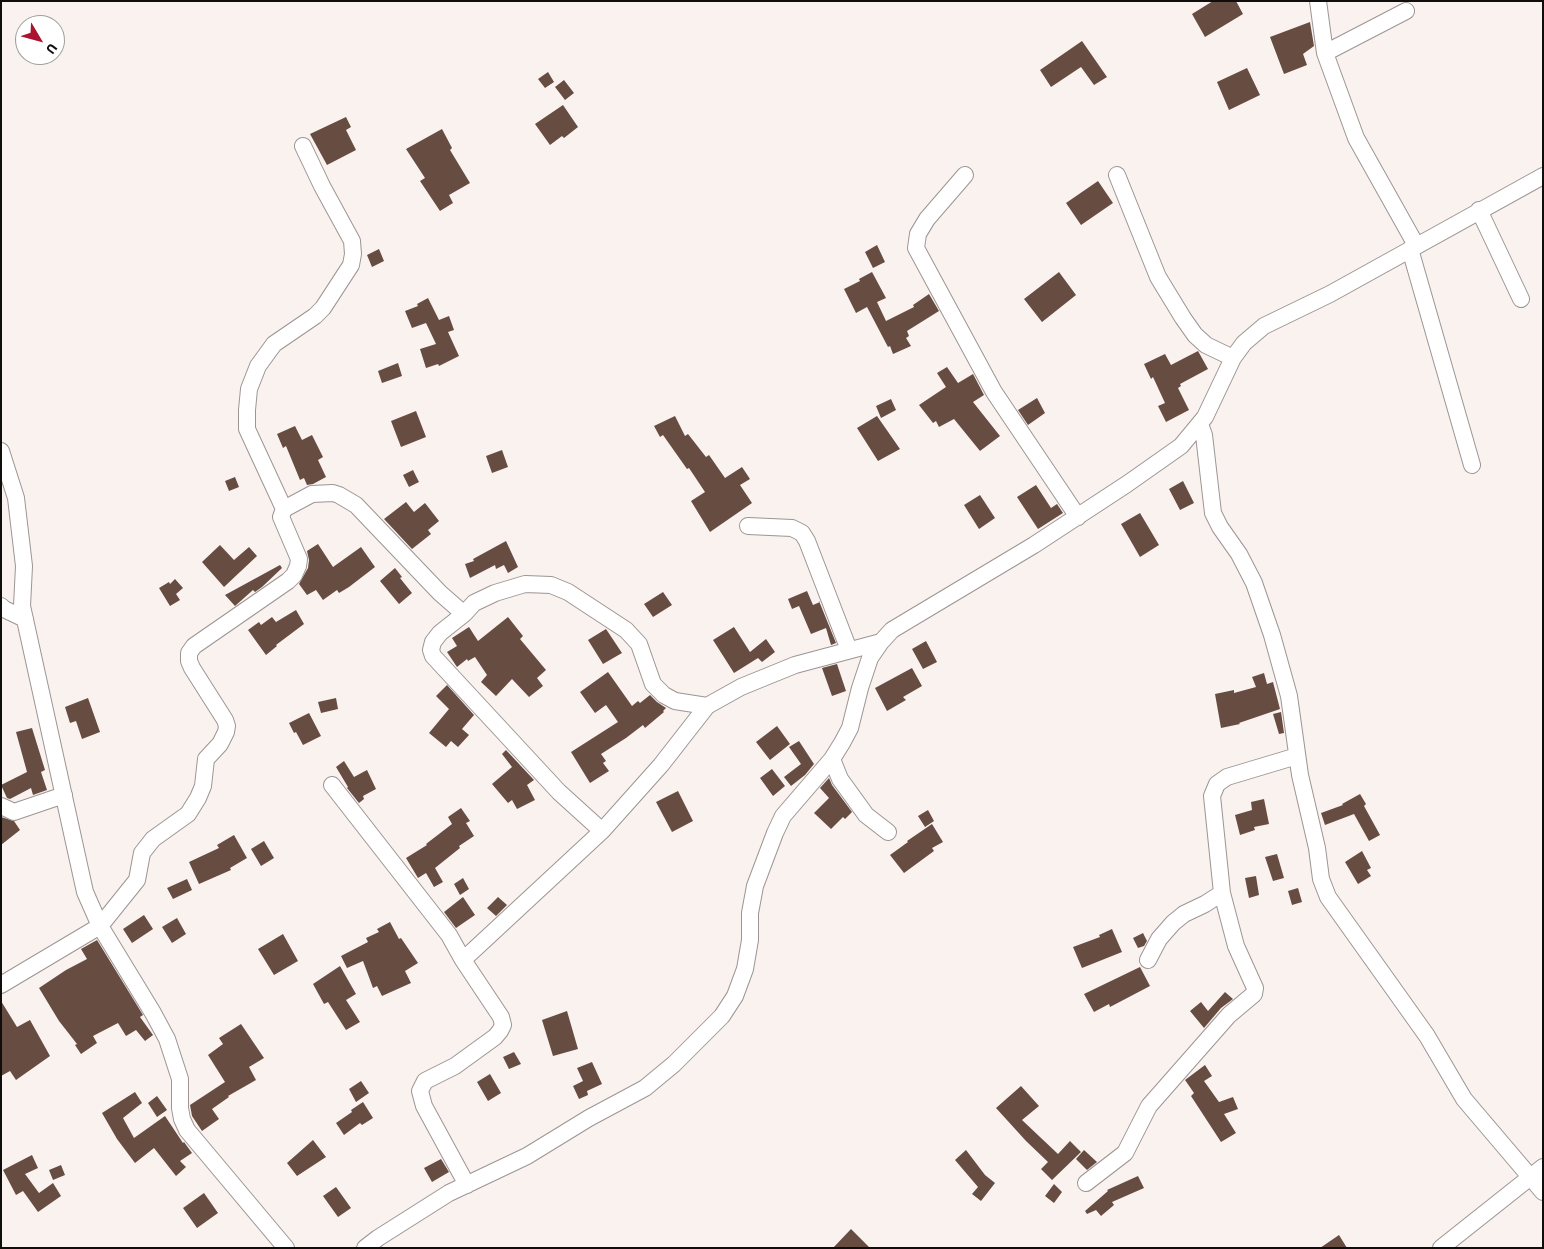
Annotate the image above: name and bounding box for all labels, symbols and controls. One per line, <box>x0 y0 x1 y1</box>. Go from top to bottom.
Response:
north arrow <box>15 15 65 65</box>
text: U <box>40 39 62 58</box>

